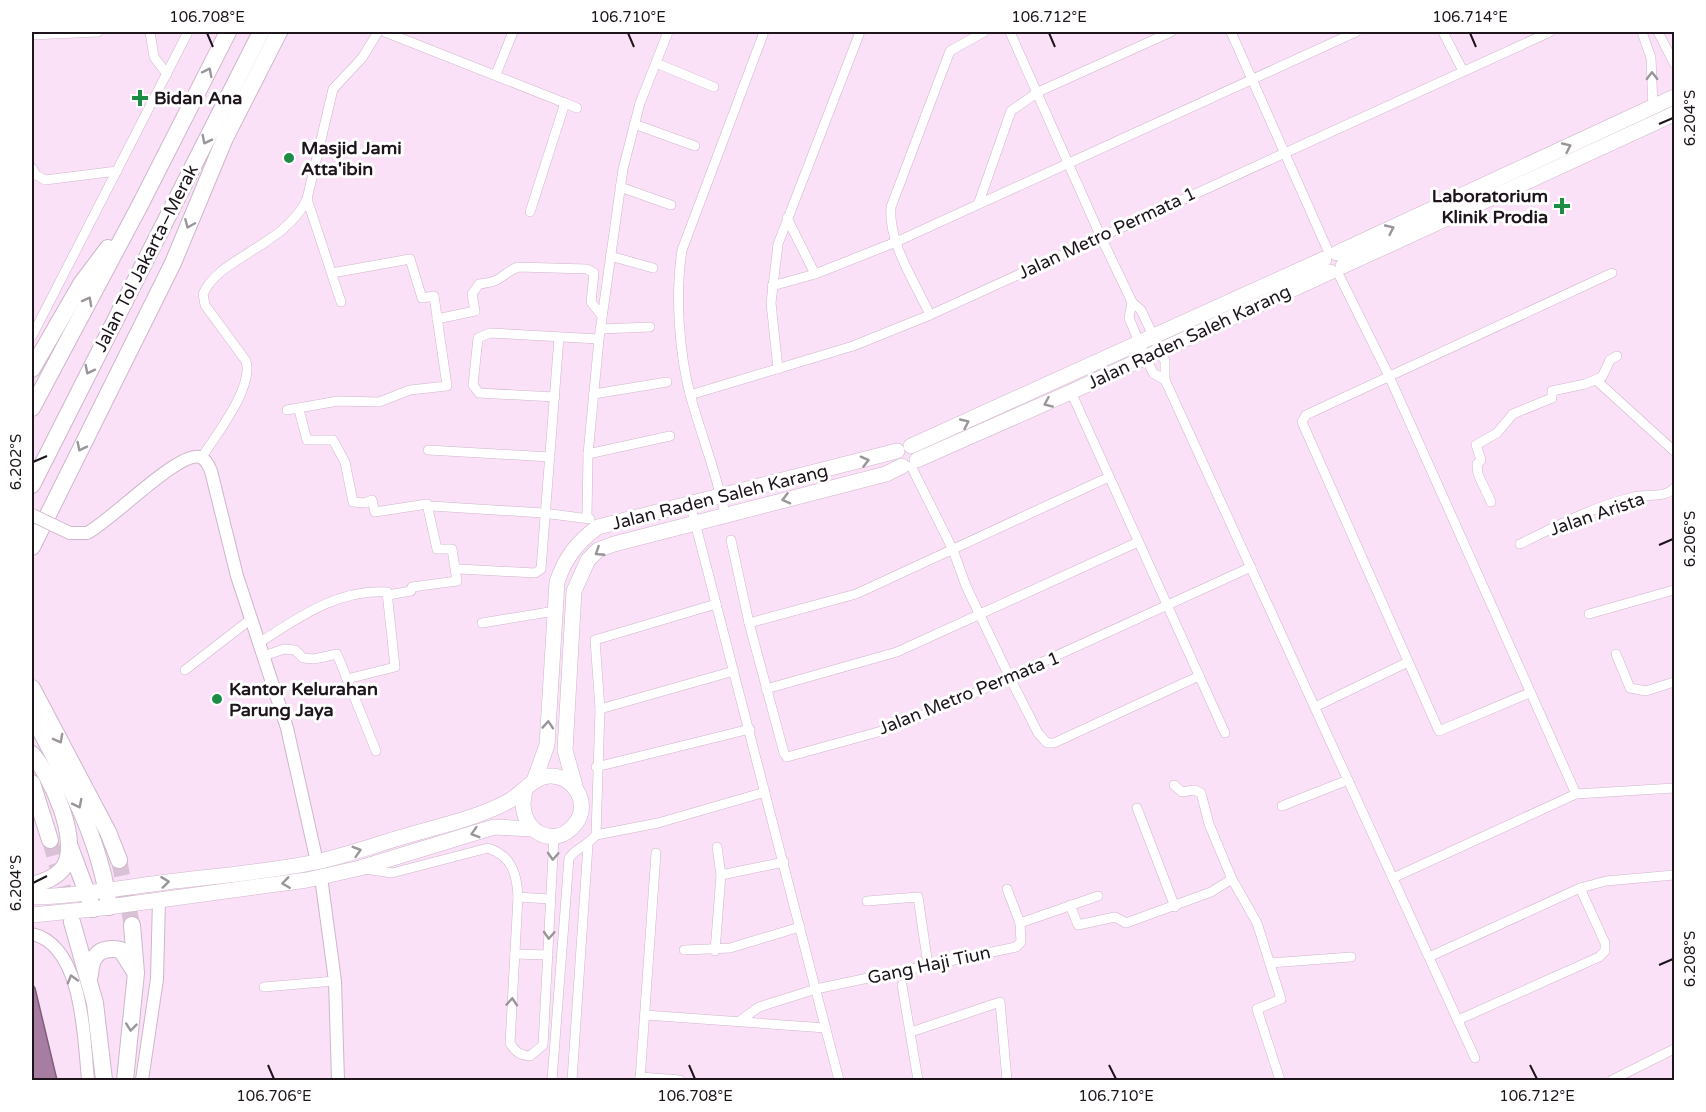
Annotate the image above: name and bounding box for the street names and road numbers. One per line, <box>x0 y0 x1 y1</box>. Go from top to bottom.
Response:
street label: Jalan Tol Jakarta–Merak <box>89 161 203 355</box>
street label: Jalan Metro Permata 1 <box>1015 182 1199 284</box>
street label: Jalan Raden Saleh Karang <box>1084 280 1294 394</box>
street label: Jalan Raden Saleh Karang <box>610 459 830 535</box>
street label: Jalan Arista <box>1547 487 1647 541</box>
street label: Jalan Metro Permata 1 <box>875 647 1063 739</box>
street label: Gang Haji Tiun <box>865 941 993 989</box>

